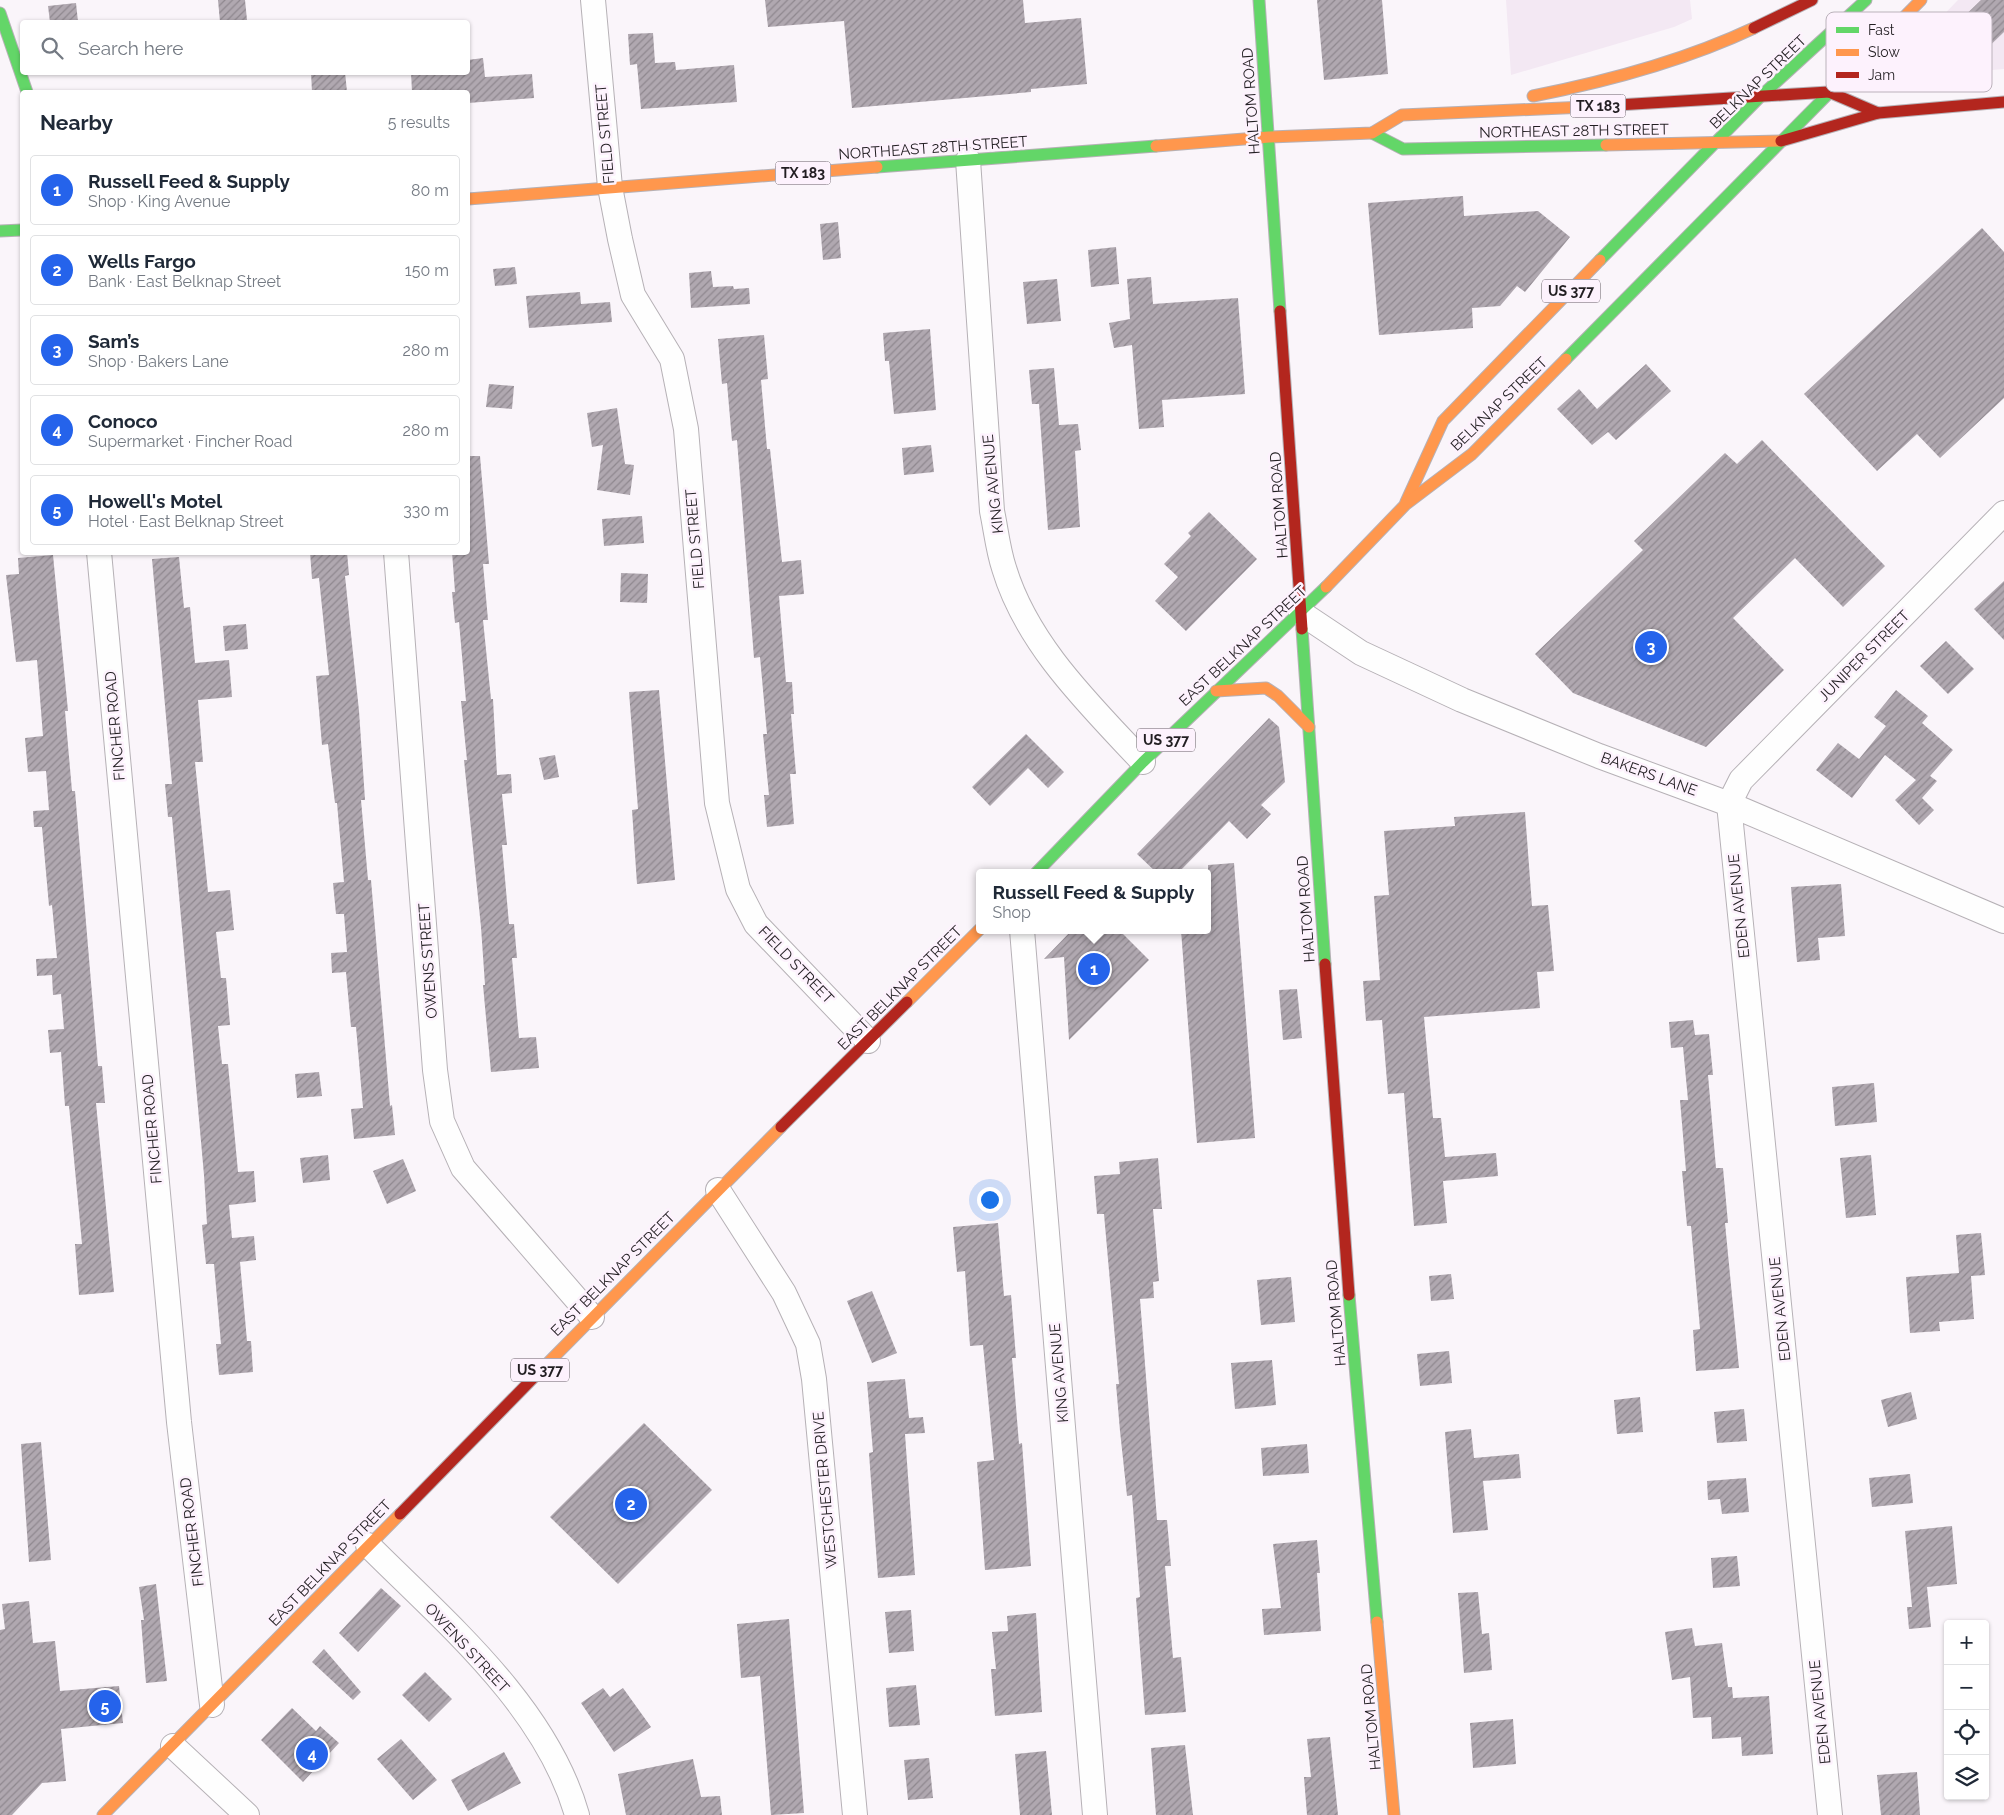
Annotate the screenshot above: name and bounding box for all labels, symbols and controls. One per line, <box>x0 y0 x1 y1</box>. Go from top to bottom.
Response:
legend <box>1826 12 1992 92</box>
search box <box>20 20 470 75</box>
text: Fast <box>1868 22 1895 38</box>
street label: BELKNAP STREET <box>1706 31 1810 133</box>
icon: search <box>38 34 66 62</box>
text: Search here <box>78 37 184 59</box>
text: Slow <box>1868 44 1900 60</box>
street label: HALTOM ROAD <box>1238 47 1264 155</box>
text: Jam <box>1868 67 1895 83</box>
street label: FIELD STREET <box>592 83 618 185</box>
road number: TX 183 <box>1570 94 1626 118</box>
text: Nearby <box>40 110 113 135</box>
text: 5 results <box>388 113 450 132</box>
street label: NORTHEAST 28TH STREET <box>1479 120 1669 142</box>
street label: NORTHEAST 28TH STREET <box>838 132 1028 164</box>
road number: TX 183 <box>776 162 830 184</box>
text: Russell Feed & Supply <box>88 170 290 192</box>
text: 1 <box>53 181 61 200</box>
text: 80 m <box>411 181 449 200</box>
text: Shop · King Avenue <box>88 192 230 211</box>
text: Wells Fargo <box>88 250 196 272</box>
text: 2 <box>52 261 62 280</box>
text: 150 m <box>405 261 449 280</box>
text: Bank · East Belknap Street <box>88 272 281 291</box>
road number: US 377 <box>1542 280 1600 302</box>
text: Sam’s <box>88 330 139 352</box>
text: 3 <box>53 341 61 360</box>
text: 280 m <box>403 341 449 360</box>
text: Shop · Bakers Lane <box>88 352 229 371</box>
street label: BELKNAP STREET <box>1447 353 1551 455</box>
text: Conoco <box>88 410 158 432</box>
text: 4 <box>52 421 62 440</box>
text: 280 m <box>403 421 449 440</box>
text: Supermarket · Fincher Road <box>88 432 293 451</box>
street label: KING AVENUE <box>979 433 1007 535</box>
street label: HALTOM ROAD <box>1266 451 1292 559</box>
street label: FIELD STREET <box>682 488 708 590</box>
text: Howell's Motel <box>88 490 222 512</box>
text: 5 <box>53 501 61 520</box>
text: 330 m <box>403 501 449 520</box>
text: Hotel · East Belknap Street <box>88 512 284 531</box>
street label: EAST BELKNAP STREET <box>1175 582 1311 710</box>
street label: JUNIPER STREET <box>1815 607 1913 705</box>
pin: 3 <box>1635 628 1667 666</box>
street label: FINCHER ROAD <box>101 670 129 781</box>
road number: US 377 <box>1137 728 1195 752</box>
street label: BAKERS LANE <box>1598 748 1700 800</box>
street label: EDEN AVENUE <box>1725 853 1753 959</box>
street label: HALTOM ROAD <box>1293 855 1319 963</box>
popup <box>976 869 1211 934</box>
text: Russell Feed & Supply <box>993 881 1194 903</box>
street label: OWENS STREET <box>415 903 441 1019</box>
text: Shop <box>993 903 1031 922</box>
street label: EAST BELKNAP STREET <box>834 922 966 1054</box>
street label: FIELD STREET <box>755 923 837 1007</box>
pin: 1 <box>1078 950 1110 988</box>
street label: FINCHER ROAD <box>138 1073 166 1184</box>
your location <box>977 1187 1003 1213</box>
street label: EAST BELKNAP STREET <box>547 1208 679 1340</box>
street label: EDEN AVENUE <box>1766 1256 1794 1362</box>
street label: HALTOM ROAD <box>1322 1259 1350 1367</box>
street label: KING AVENUE <box>1046 1323 1072 1423</box>
road number: US 377 <box>511 1358 569 1382</box>
street label: WESTCHESTER DRIVE <box>809 1411 841 1569</box>
street label: FINCHER ROAD <box>176 1476 208 1588</box>
pin: 2 <box>615 1485 647 1523</box>
street label: EAST BELKNAP STREET <box>265 1496 395 1630</box>
street label: OWENS STREET <box>421 1600 513 1696</box>
map controls <box>1944 1620 1989 1800</box>
button: + <box>1944 1620 1989 1665</box>
street label: EDEN AVENUE <box>1806 1659 1834 1765</box>
street label: HALTOM ROAD <box>1357 1663 1385 1771</box>
button: − <box>1944 1665 1989 1710</box>
pin: 5 <box>89 1687 121 1725</box>
button: locate <box>1944 1710 1989 1755</box>
pin: 4 <box>296 1735 328 1773</box>
button: layers <box>1944 1755 1989 1800</box>

